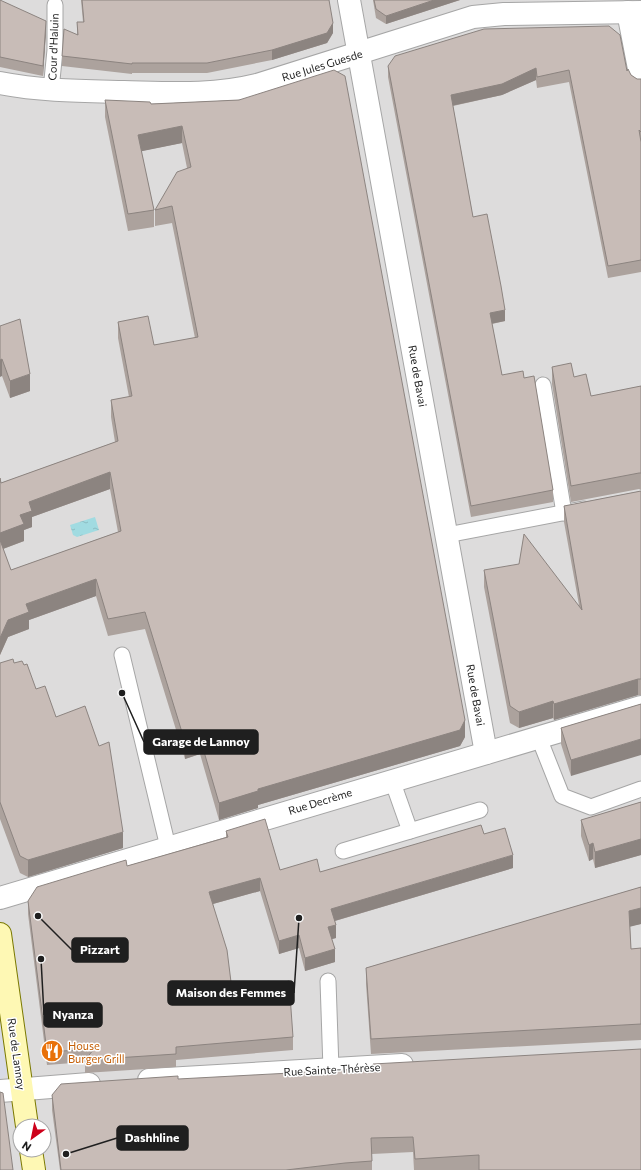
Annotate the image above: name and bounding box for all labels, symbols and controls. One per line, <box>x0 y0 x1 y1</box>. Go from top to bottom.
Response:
street label: Cour d'Haluin <box>45 13 61 81</box>
street label: Rue Jules Guesde <box>280 47 364 84</box>
street label: Rue de Bavai <box>406 344 430 408</box>
street label: Rue de Bavai <box>464 663 488 727</box>
callout: Garage de Lannoy <box>144 730 258 754</box>
text: Garage de Lannoy <box>152 734 250 748</box>
street label: Rue Decrème <box>286 785 354 817</box>
callout: Pizzart <box>72 938 128 962</box>
text: Pizzart <box>80 942 120 956</box>
callout: Maison des Femmes <box>168 981 294 1005</box>
text: Maison des Femmes <box>176 985 287 999</box>
callout: Nyanza <box>44 1003 102 1027</box>
text: Nyanza <box>52 1007 94 1021</box>
street label: Rue de Lannoy <box>6 1017 29 1091</box>
restaurant icon: House Burger Grill <box>39 1038 65 1064</box>
place label: House Burger Grill <box>68 1039 125 1065</box>
street label: Rue Sainte-Thérèse <box>283 1060 381 1078</box>
north arrow <box>12 1118 52 1158</box>
callout: Dashhline <box>117 1126 188 1150</box>
text: Dashhline <box>125 1130 179 1144</box>
text: N <box>19 1139 33 1155</box>

